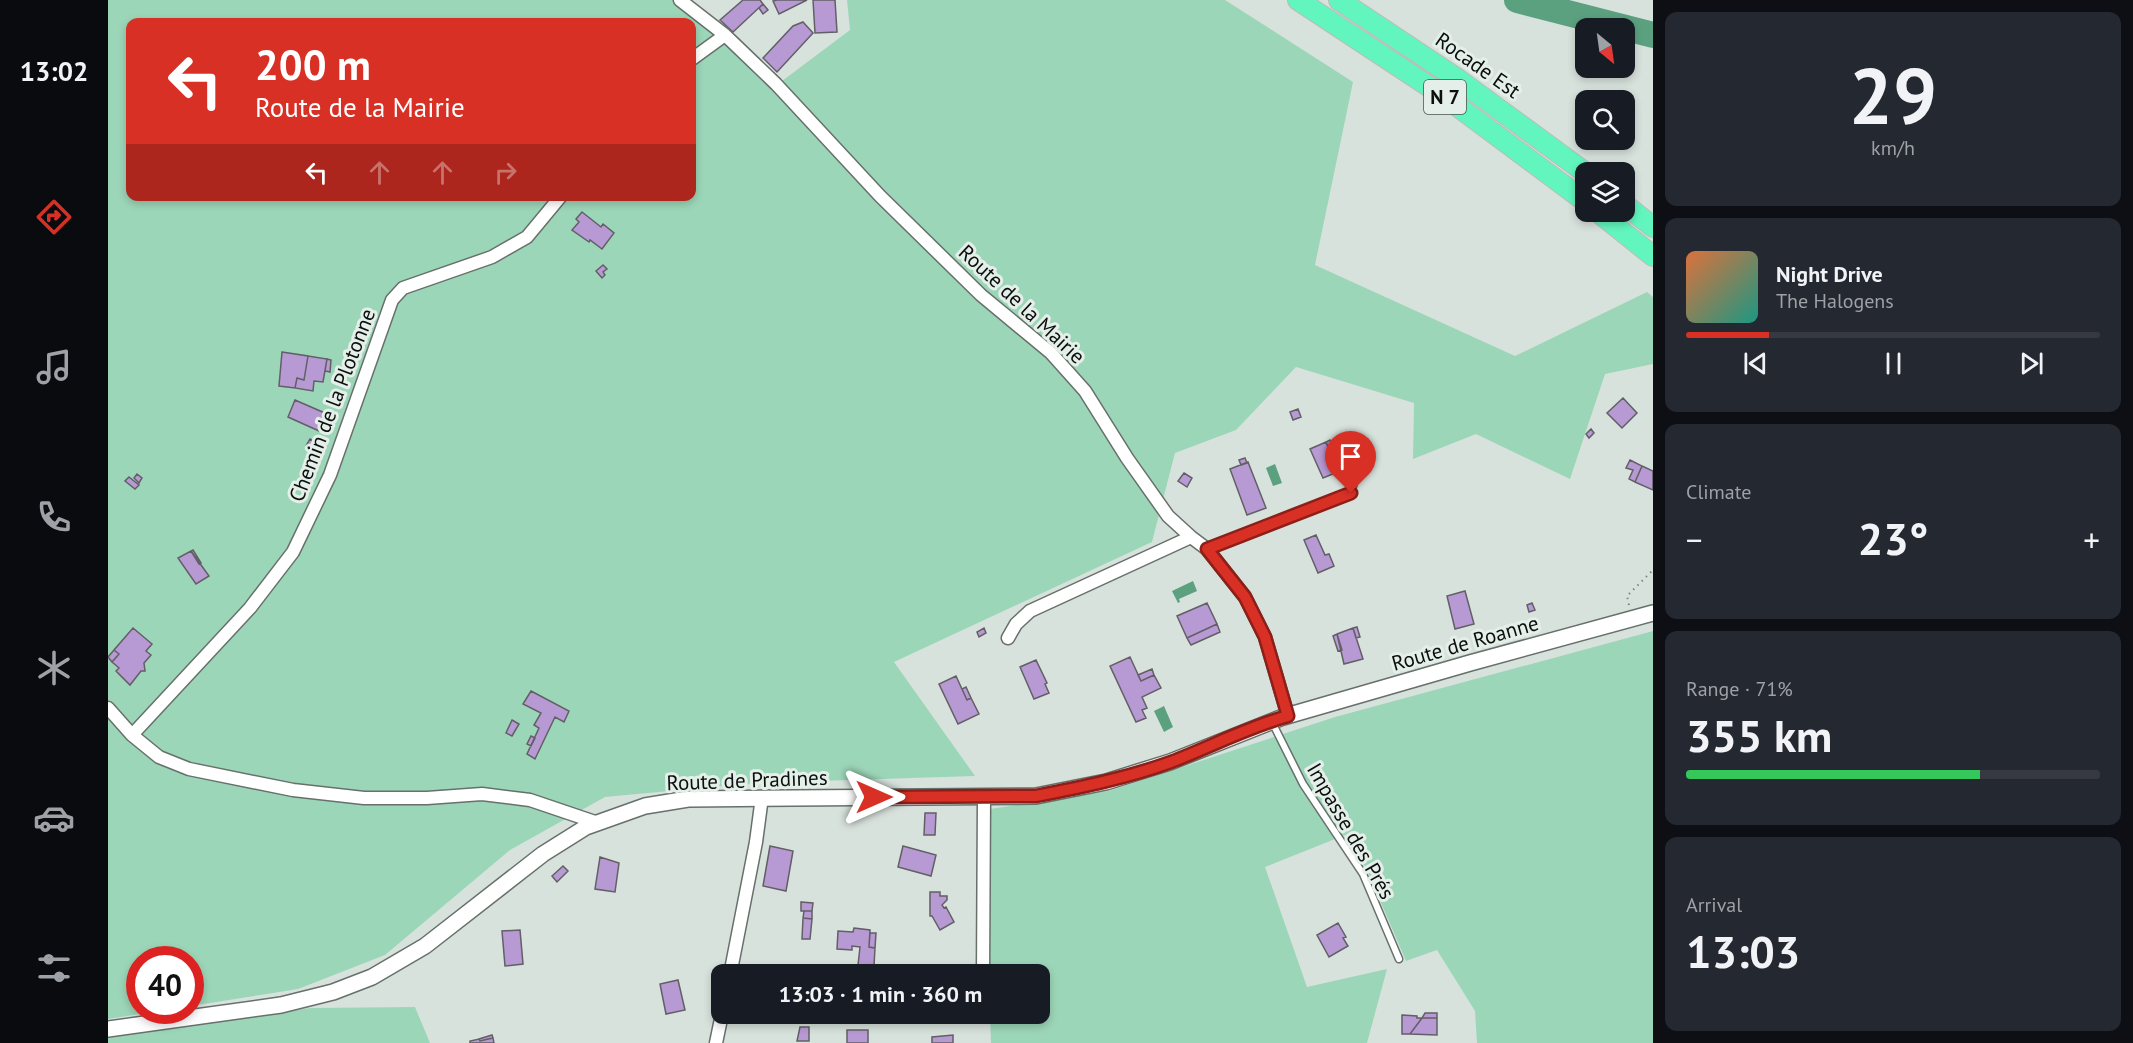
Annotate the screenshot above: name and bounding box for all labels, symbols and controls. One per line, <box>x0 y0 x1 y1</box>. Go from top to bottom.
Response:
north arrow <box>1575 18 1635 78</box>
map controls <box>1575 18 1635 222</box>
street label: Rocade Est <box>1430 26 1526 104</box>
text: 200 m <box>255 37 371 92</box>
icon: left <box>156 42 234 120</box>
text: 29 <box>1849 45 1937 146</box>
text: 13:02 <box>20 54 88 88</box>
road number: N 7 <box>1424 80 1466 114</box>
text: Route de la Mairie <box>255 90 465 124</box>
button: search <box>1575 90 1635 150</box>
text: km/h <box>1871 135 1915 161</box>
icon: left <box>300 156 333 189</box>
icon: ahead <box>363 156 396 189</box>
icon: ahead <box>426 156 459 189</box>
icon: right <box>489 156 522 189</box>
button: layers <box>1575 162 1635 222</box>
icon: directions <box>33 196 75 238</box>
street label: Route de la Mairie <box>953 239 1091 369</box>
text: Night Drive <box>1776 260 1883 288</box>
text: The Halogens <box>1776 288 1894 314</box>
street label: Chemin de la Plotonne <box>283 305 381 505</box>
icon: music <box>33 346 75 388</box>
icon: previous <box>1739 347 1772 380</box>
icon: pause <box>1877 347 1910 380</box>
icon: next <box>2015 347 2048 380</box>
pin <box>1325 431 1376 493</box>
icon: arrive <box>1334 440 1367 473</box>
text: Climate <box>1686 479 1752 505</box>
icon: phone <box>33 496 75 538</box>
text: 23° <box>1858 509 1928 567</box>
text: − <box>1686 518 1703 561</box>
text: + <box>2083 518 2100 561</box>
street label: Route de Roanne <box>1388 609 1542 677</box>
icon: climate <box>33 647 75 689</box>
text: Range · 71% <box>1686 676 1793 702</box>
text: 355 km <box>1686 706 1832 764</box>
street label: Impasse des Prés <box>1301 758 1401 904</box>
street label: Route de Pradines <box>666 764 828 796</box>
position arrow <box>842 765 906 829</box>
icon: car <box>33 797 75 839</box>
text: Arrival <box>1686 892 1742 918</box>
text: 13:03 <box>1686 922 1800 980</box>
speed limit sign: 40 <box>126 946 204 1024</box>
icon: filters <box>33 947 75 989</box>
text: 13:03 · 1 min · 360 m <box>779 980 982 1008</box>

